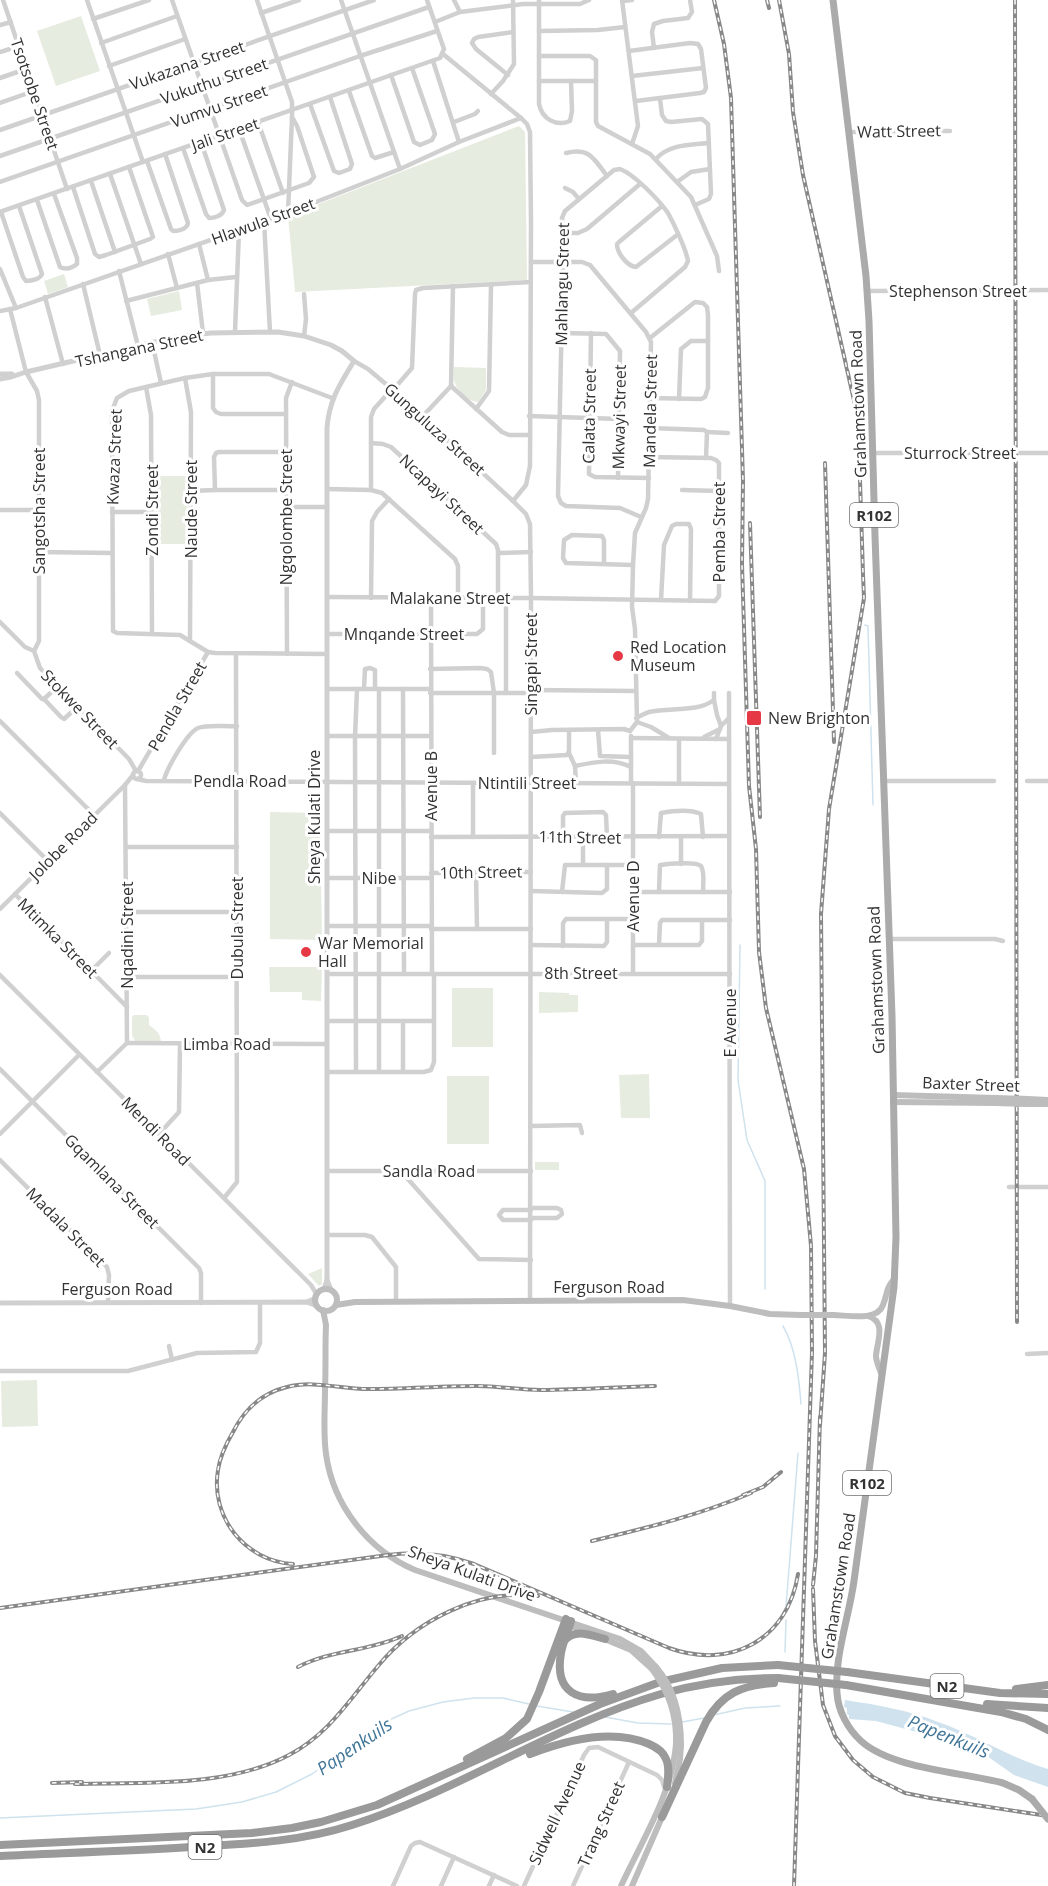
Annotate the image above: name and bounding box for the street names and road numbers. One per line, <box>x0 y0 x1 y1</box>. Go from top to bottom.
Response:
street label: Tsotsobe Street <box>6 35 64 153</box>
street label: Vukazana Street <box>126 35 248 95</box>
street label: Vukuthu Street <box>158 52 271 110</box>
street label: Vumvu Street <box>168 79 271 133</box>
street label: Jali Street <box>186 112 262 156</box>
street label: Watt Street <box>857 119 941 143</box>
street label: Hlawula Street <box>208 192 318 250</box>
street label: Mahlangu Street <box>550 222 574 346</box>
street label: Stephenson Street <box>889 280 1027 302</box>
street label: Tshangana Street <box>73 324 205 372</box>
street label: Grahamstown Road <box>844 330 872 478</box>
street label: Mandela Street <box>638 354 662 468</box>
street label: Mkwayi Street <box>607 364 631 470</box>
street label: Calata Street <box>577 368 601 464</box>
street label: Gunguluza Street <box>380 378 490 480</box>
street label: Kwaza Street <box>101 408 127 506</box>
street label: Sturrock Street <box>904 442 1016 464</box>
street label: Sangotsha Street <box>28 447 50 574</box>
street label: Ngqolombe Street <box>275 449 297 585</box>
street label: Ncapayi Street <box>395 449 489 539</box>
street label: Naude Street <box>180 460 202 558</box>
street label: Zondi Street <box>141 464 163 556</box>
street label: Pemba Street <box>708 481 730 582</box>
road number: R102 <box>850 503 898 527</box>
street label: Malakane Street <box>389 587 511 609</box>
street label: Singapi Street <box>520 612 542 715</box>
street label: Mnqande Street <box>344 623 464 645</box>
street label: Pendla Street <box>142 657 212 755</box>
street label: Stokwe Street <box>36 664 124 754</box>
street label: Sheya Kulati Drive <box>303 750 325 884</box>
street label: Avenue B <box>420 751 442 821</box>
street label: Pendla Road <box>193 770 287 792</box>
street label: Ntintili Street <box>478 772 576 794</box>
street label: Jolobe Road <box>22 807 102 887</box>
street label: 11th Street <box>538 825 622 849</box>
street label: 10th Street <box>439 860 523 884</box>
street label: Avenue D <box>622 860 644 932</box>
street label: Nibe <box>362 867 396 889</box>
street label: Dubula Street <box>226 876 248 979</box>
street label: Nqadini Street <box>116 881 138 989</box>
street label: Mtimka Street <box>13 893 103 983</box>
street label: Grahamstown Road <box>862 906 890 1054</box>
street label: 8th Street <box>544 962 618 984</box>
street label: E Avenue <box>719 989 741 1057</box>
street label: Limba Road <box>183 1033 271 1055</box>
street label: Baxter Street <box>922 1071 1020 1097</box>
street label: Mendi Road <box>117 1092 195 1170</box>
street label: Gqamlana Street <box>60 1129 164 1233</box>
street label: Sandla Road <box>383 1160 475 1182</box>
street label: Madala Street <box>22 1183 111 1272</box>
street label: Ferguson Road <box>553 1276 665 1298</box>
street label: Ferguson Road <box>61 1278 173 1300</box>
road number: R102 <box>843 1471 891 1495</box>
street label: Grahamstown Road <box>816 1511 860 1661</box>
street label: Sheya Kulati Drive <box>405 1540 539 1606</box>
road number: N2 <box>930 1674 964 1698</box>
street label: Sidwell Avenue <box>523 1758 591 1868</box>
street label: Trang Street <box>572 1777 630 1870</box>
road number: N2 <box>188 1835 222 1859</box>

